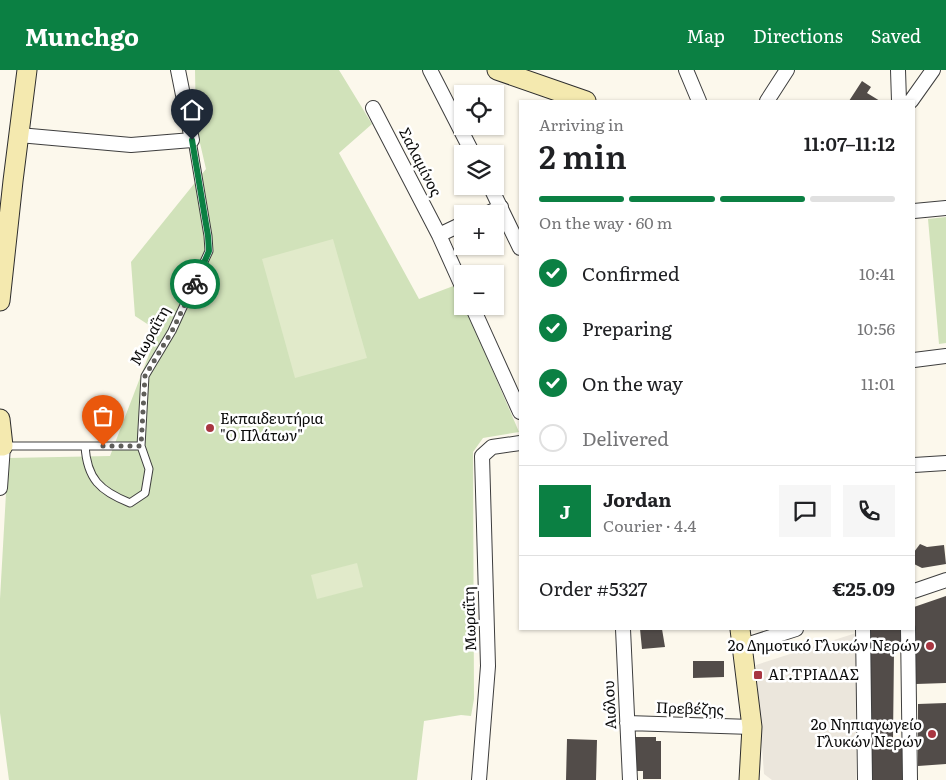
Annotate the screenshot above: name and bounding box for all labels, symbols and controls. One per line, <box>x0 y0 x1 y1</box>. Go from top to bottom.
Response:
text: Munchgo <box>25 18 139 53</box>
text: Map <box>687 22 725 49</box>
text: Directions <box>753 22 843 49</box>
text: Saved <box>871 22 921 49</box>
map controls <box>454 85 504 315</box>
button: locate <box>454 85 504 135</box>
pin <box>171 89 213 140</box>
icon: home <box>178 96 206 124</box>
text: Arriving in <box>539 112 624 136</box>
street label: Σαλαμίνος <box>394 123 449 200</box>
text: 11:07–11:12 <box>804 129 895 157</box>
text: 2 min <box>539 131 627 179</box>
button: layers <box>454 145 504 195</box>
button: + <box>454 205 504 255</box>
text: On the way · 60 m <box>539 210 672 234</box>
courier <box>170 259 220 309</box>
icon: check <box>539 259 567 287</box>
text: Confirmed <box>582 259 680 287</box>
text: 10:41 <box>859 261 895 285</box>
button: − <box>454 265 504 315</box>
icon: bike <box>181 270 209 298</box>
street label: Μωραΐτη <box>123 301 174 369</box>
icon: check <box>539 314 567 342</box>
text: Preparing <box>582 314 672 342</box>
text: 10:56 <box>857 316 895 340</box>
icon: check <box>539 369 567 397</box>
text: On the way <box>582 369 683 397</box>
text: 11:01 <box>861 371 895 395</box>
pin <box>82 395 124 446</box>
icon: bag <box>89 402 117 430</box>
place label: Εκπαιδευτήρια "Ο Πλάτων" <box>220 406 324 446</box>
marker: Εκπαιδευτήρια "Ο Πλάτων" <box>204 422 216 434</box>
text: Delivered <box>582 424 669 452</box>
text: Jordan <box>603 485 672 513</box>
button: chat <box>779 485 831 537</box>
button: phone <box>843 485 895 537</box>
text: J <box>560 497 570 525</box>
text: Courier · 4.4 <box>603 513 696 537</box>
text: Order #5327 <box>539 574 647 602</box>
text: €25.09 <box>832 574 895 602</box>
street label: Μωραΐτη <box>456 586 481 652</box>
place label: 2ο Δημοτικό Γλυκών Νερών <box>728 633 920 656</box>
marker: 2ο Δημοτικό Γλυκών Νερών <box>924 640 936 652</box>
place label: ΑΓ.ΤΡΙΑΔΑΣ <box>768 662 859 685</box>
marker: ΑΓ.ΤΡΙΑΔΑΣ <box>752 669 764 681</box>
street label: Αιόλου <box>596 680 621 730</box>
street label: Πρεβέζης <box>656 695 725 720</box>
place label: 2ο Νηπιαγωγείο Γλυκών Νερών <box>811 712 922 752</box>
marker: 2ο Νηπιαγωγείο Γλυκών Νερών <box>926 728 938 740</box>

